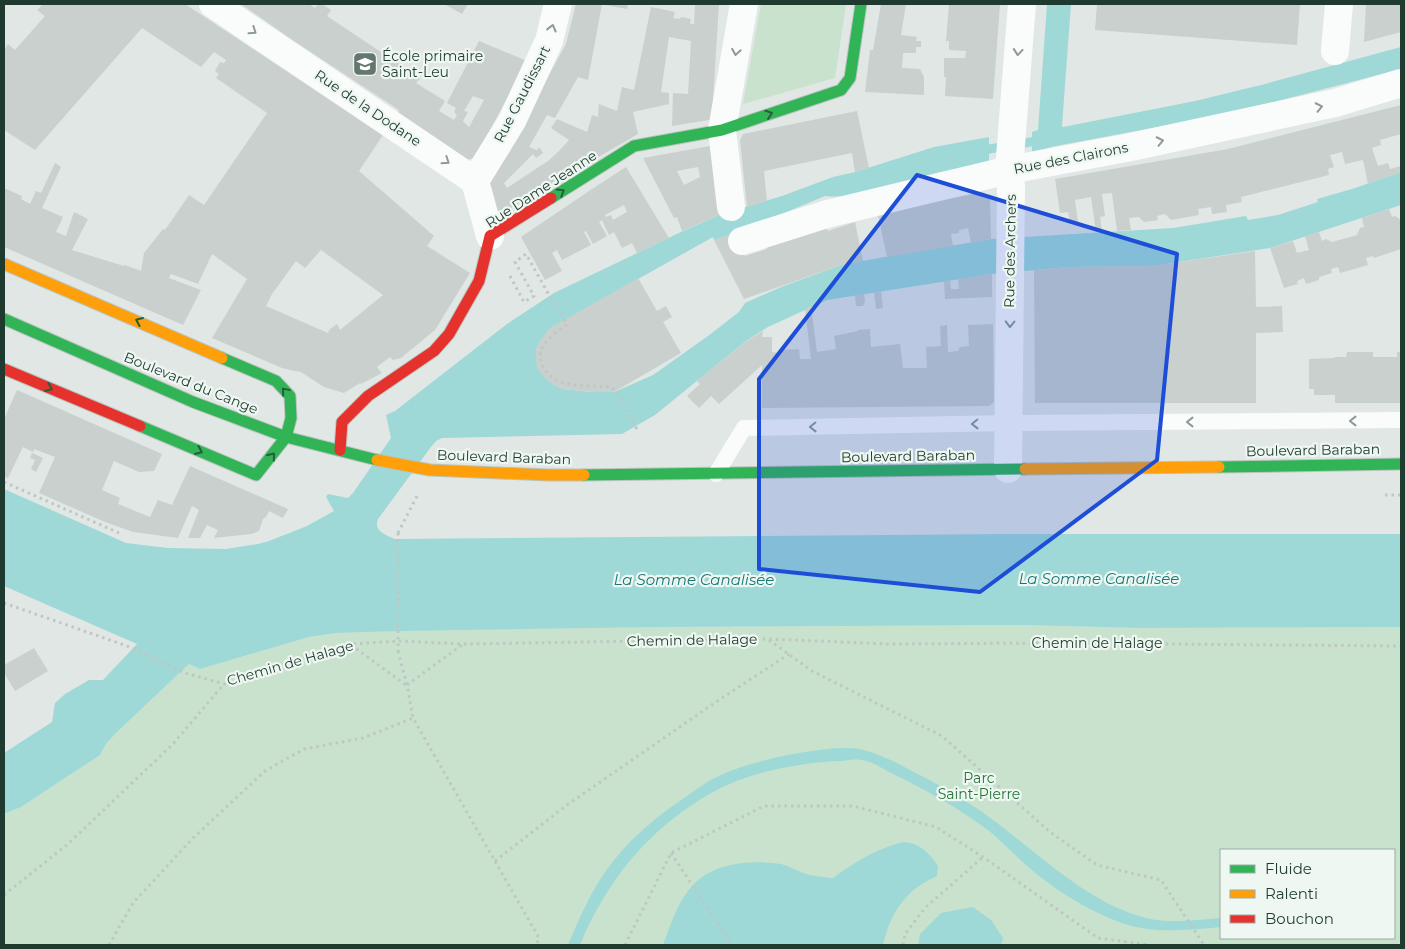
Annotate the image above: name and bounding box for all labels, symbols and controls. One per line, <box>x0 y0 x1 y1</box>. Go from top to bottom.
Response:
one-way arrow <box>546 24 557 33</box>
one-way arrow <box>247 25 257 34</box>
street label: Rue Gaudissart <box>490 42 554 146</box>
place label: École primaire Saint-Leu <box>382 47 483 81</box>
one-way arrow <box>731 47 741 56</box>
one-way arrow <box>1013 49 1024 57</box>
school or university icon: École primaire Saint-Leu <box>352 51 378 77</box>
street label: Rue de la Dodane <box>311 66 425 150</box>
one-way arrow <box>1315 102 1324 113</box>
one-way arrow <box>764 110 772 120</box>
one-way arrow <box>1156 136 1165 147</box>
street label: Rue des Clairons <box>1012 138 1130 178</box>
street label: Rue Dame Jeanne <box>482 146 600 232</box>
one-way arrow <box>440 155 450 164</box>
one-way arrow <box>556 189 565 198</box>
street label: Rue des Archers <box>1000 194 1020 308</box>
one-way arrow <box>135 317 144 328</box>
one-way arrow <box>1004 320 1015 328</box>
street label: Boulevard du Cange <box>121 348 261 418</box>
one-way arrow <box>44 381 53 392</box>
one-way arrow <box>281 387 290 396</box>
one-way arrow <box>1348 415 1356 426</box>
one-way arrow <box>1186 417 1194 427</box>
one-way arrow <box>971 419 978 429</box>
one-way arrow <box>808 422 816 432</box>
street label: Boulevard Baraban <box>1246 440 1380 460</box>
one-way arrow <box>194 445 202 455</box>
street label: Boulevard Baraban <box>437 446 571 468</box>
street label: Boulevard Baraban <box>841 446 975 466</box>
one-way arrow <box>266 453 274 462</box>
water label: La Somme Canalisée <box>1019 569 1179 588</box>
water label: La Somme Canalisée <box>614 570 774 589</box>
street label: Chemin de Halage <box>626 630 758 650</box>
street label: Chemin de Halage <box>1032 634 1162 652</box>
street label: Chemin de Halage <box>225 636 355 690</box>
park label: Parc Saint-Pierre <box>938 769 1020 803</box>
legend <box>1220 849 1395 939</box>
text: Fluide <box>1265 859 1312 878</box>
text: Ralenti <box>1265 884 1318 903</box>
text: Bouchon <box>1265 909 1334 928</box>

